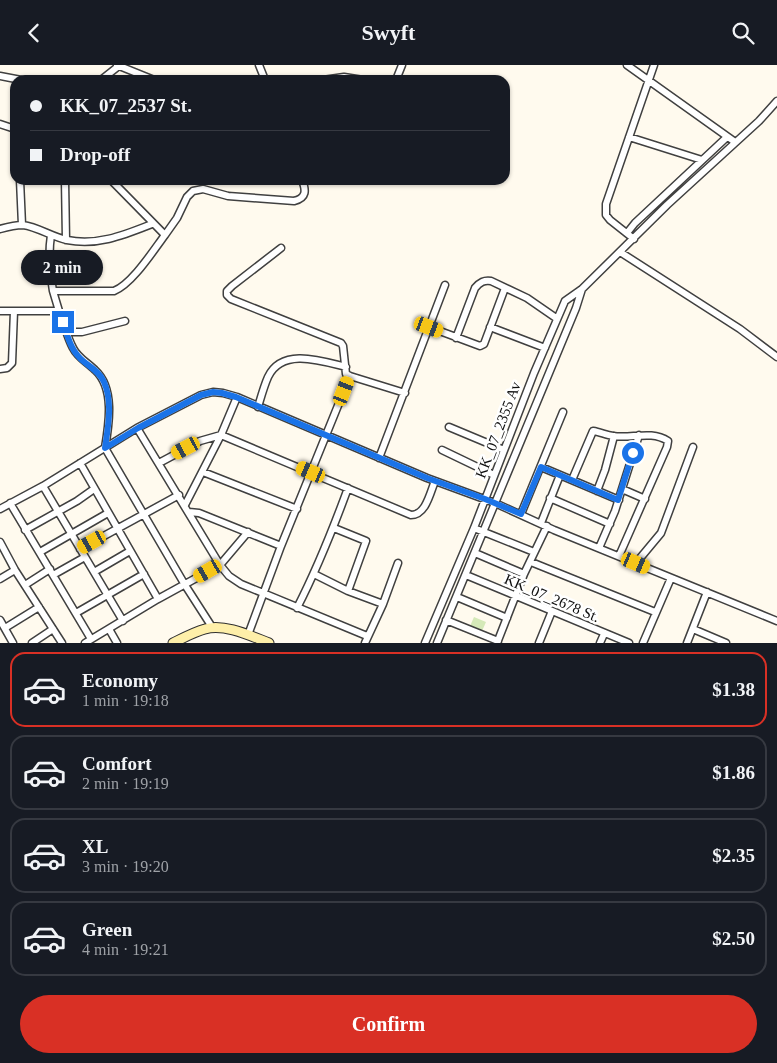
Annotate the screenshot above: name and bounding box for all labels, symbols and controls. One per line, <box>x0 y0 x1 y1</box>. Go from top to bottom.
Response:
icon: back <box>20 19 48 47</box>
icon: search <box>729 19 757 47</box>
text: Swyft <box>362 20 415 45</box>
text: KK_07_2537 St. <box>60 95 192 116</box>
text: Drop-off <box>60 144 130 165</box>
callout: 2 min <box>22 249 104 285</box>
text: 2 min <box>43 259 81 276</box>
route end <box>52 311 74 333</box>
car <box>412 315 445 339</box>
car <box>331 374 356 408</box>
street label: KK_07_2355 Av <box>472 379 524 480</box>
car <box>169 434 202 462</box>
route start <box>622 442 644 464</box>
car <box>294 459 327 485</box>
car <box>75 528 108 556</box>
car <box>619 550 652 576</box>
car <box>191 557 224 585</box>
street label: KK_07_2678 St. <box>502 571 602 625</box>
icon: car <box>22 667 67 712</box>
text: Economy <box>82 670 158 691</box>
text: $1.38 <box>712 679 755 700</box>
text: 1 min · 19:18 <box>82 692 169 709</box>
icon: car <box>22 750 67 795</box>
text: Comfort <box>82 753 152 774</box>
text: $1.86 <box>712 762 755 783</box>
text: 2 min · 19:19 <box>82 775 169 792</box>
icon: car <box>22 833 67 878</box>
text: XL <box>82 836 108 857</box>
text: $2.35 <box>712 845 755 866</box>
text: 3 min · 19:20 <box>82 858 169 875</box>
icon: car <box>22 916 67 961</box>
text: Green <box>82 919 132 940</box>
text: $2.50 <box>712 928 755 949</box>
text: 4 min · 19:21 <box>82 941 169 958</box>
button: Confirm <box>20 995 757 1053</box>

